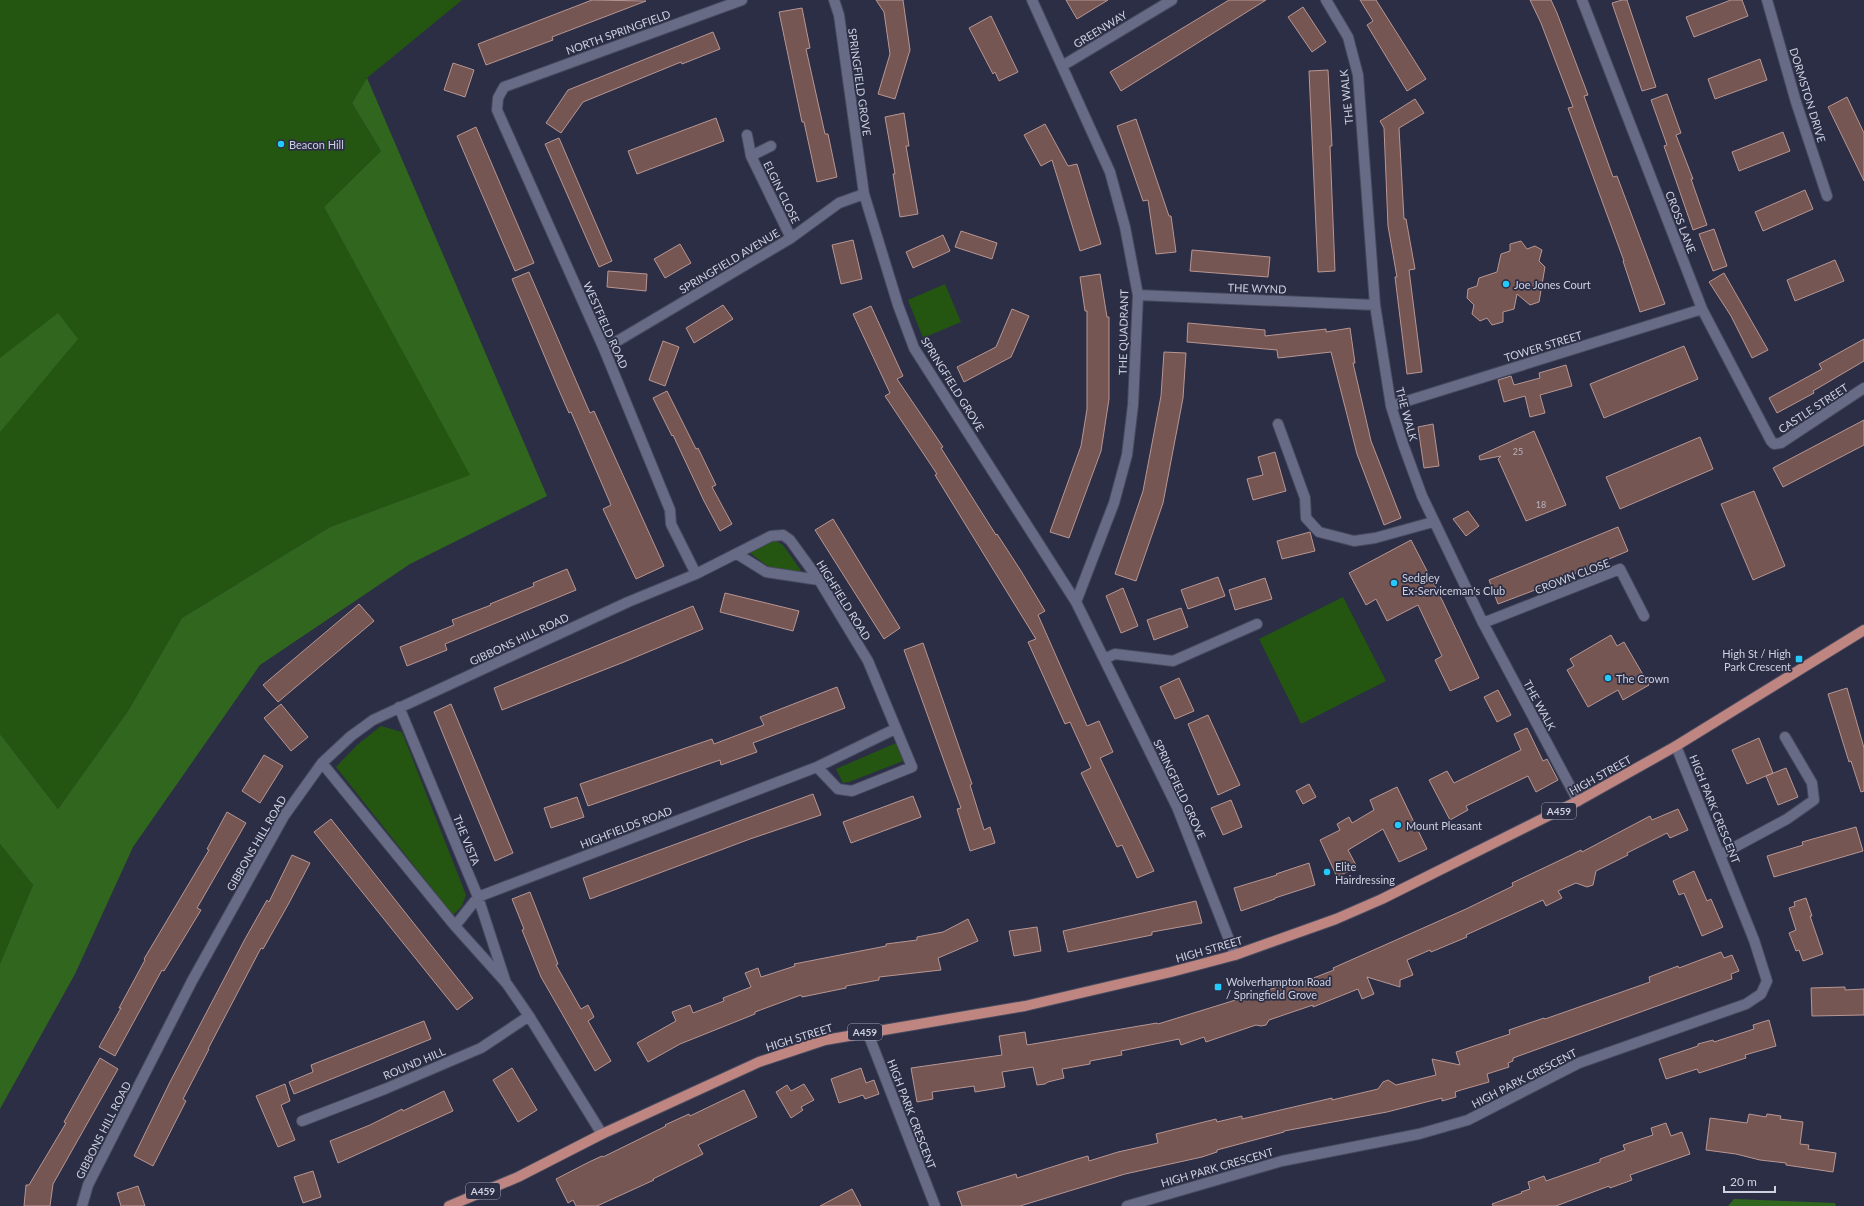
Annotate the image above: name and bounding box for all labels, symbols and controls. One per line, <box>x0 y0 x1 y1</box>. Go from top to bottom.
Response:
street label: NORTH SPRINGFIELD <box>564 7 672 57</box>
street label: GREENWAY <box>1071 8 1129 50</box>
street label: SPRINGFIELD GROVE <box>846 27 874 137</box>
street label: DORMSTON DRIVE <box>1787 46 1829 144</box>
street label: THE WALK <box>1337 68 1355 125</box>
place label: Beacon Hill <box>289 138 344 151</box>
marker: Beacon Hill <box>276 139 286 149</box>
street label: ELGIN CLOSE <box>761 159 803 225</box>
street label: CROSS LANE <box>1663 189 1699 255</box>
street label: SPRINGFIELD AVENUE <box>677 226 781 296</box>
place label: Joe Jones Court <box>1514 278 1591 291</box>
street label: WESTFIELD ROAD <box>581 279 631 371</box>
marker: Joe Jones Court <box>1501 279 1511 289</box>
street label: THE WYND <box>1227 280 1287 296</box>
street label: THE QUADRANT <box>1116 288 1130 375</box>
street label: TOWER STREET <box>1502 328 1584 364</box>
street label: SPRINGFIELD GROVE <box>919 334 987 434</box>
street label: CASTLE STREET <box>1776 380 1851 435</box>
street label: THE WALK <box>1394 386 1421 443</box>
house number: 25 <box>1513 446 1523 457</box>
house number: 18 <box>1536 499 1546 510</box>
street label: CROWN CLOSE <box>1533 556 1611 596</box>
street label: HIGHFIELD ROAD <box>814 558 874 642</box>
place label: Sedgley Ex-Serviceman's Club <box>1402 571 1505 597</box>
marker: Sedgley Ex-Serviceman's Club <box>1389 578 1399 588</box>
street label: GIBBONS HILL ROAD <box>467 610 571 668</box>
place label: High St / High Park Crescent <box>1722 647 1791 673</box>
marker: High St / High Park Crescent <box>1794 654 1804 664</box>
place label: The Crown <box>1616 672 1669 685</box>
marker: The Crown <box>1603 673 1613 683</box>
street label: THE WALK <box>1521 678 1559 733</box>
street label: SPRINGFIELD GROVE <box>1151 737 1209 841</box>
street label: HIGH STREET <box>1567 752 1634 797</box>
street label: HIGH PARK CRESCENT <box>1687 753 1743 866</box>
street label: GIBBONS HILL ROAD <box>223 793 289 893</box>
street label: HIGHFIELDS ROAD <box>578 803 674 851</box>
road number: A459 <box>1542 803 1576 819</box>
street label: THE VISTA <box>451 813 483 868</box>
place label: Mount Pleasant <box>1406 819 1482 832</box>
marker: Mount Pleasant <box>1393 820 1403 830</box>
place label: Elite Hairdressing <box>1335 860 1395 886</box>
marker: Elite Hairdressing <box>1322 867 1332 877</box>
street label: HIGH STREET <box>1174 933 1245 965</box>
place label: Wolverhampton Road / Springfield Grove <box>1226 975 1331 1001</box>
marker: Wolverhampton Road / Springfield Grove <box>1213 982 1223 992</box>
street label: HIGH STREET <box>764 1021 835 1053</box>
road number: A459 <box>848 1024 882 1040</box>
street label: ROUND HILL <box>381 1044 447 1082</box>
street label: HIGH PARK CRESCENT <box>1469 1046 1579 1110</box>
street label: HIGH PARK CRESCENT <box>885 1057 939 1171</box>
street label: GIBBONS HILL ROAD <box>73 1079 133 1181</box>
street label: HIGH PARK CRESCENT <box>1159 1145 1275 1189</box>
scale bar <box>1724 1168 1775 1194</box>
text: 20 m <box>1730 1174 1757 1189</box>
road number: A459 <box>466 1183 500 1199</box>

